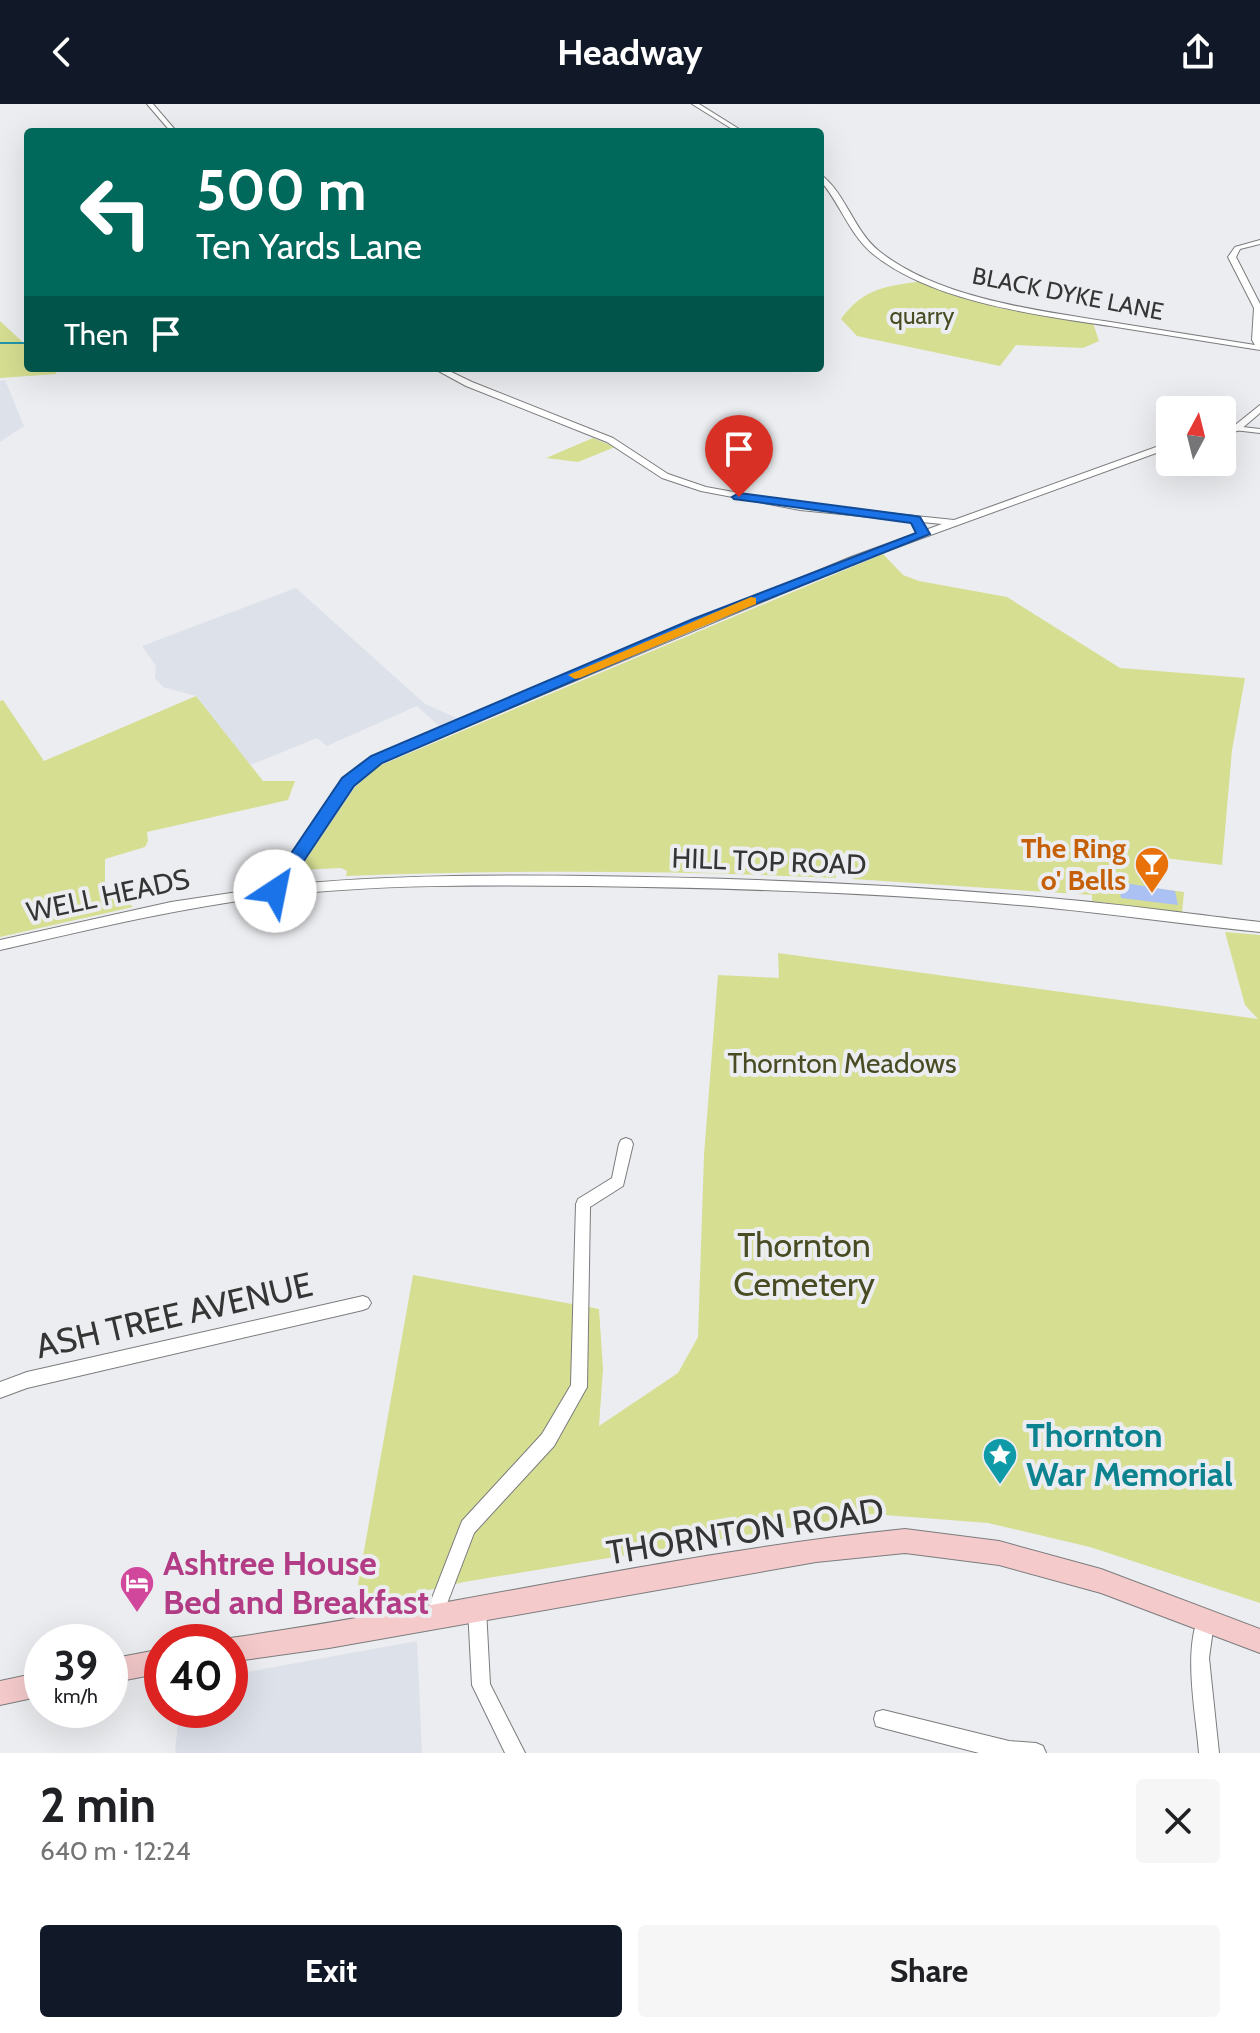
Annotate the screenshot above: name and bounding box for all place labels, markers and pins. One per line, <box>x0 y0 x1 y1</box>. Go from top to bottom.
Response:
pin <box>705 415 773 497</box>
place label: The Ring o' Bells <box>1021 831 1126 897</box>
bar icon: The Ring o' Bells <box>1133 845 1171 895</box>
place label: Thornton War Memorial <box>1026 1414 1233 1495</box>
place icon: Thornton War Memorial <box>981 1436 1019 1486</box>
place label: Ashtree House Bed and Breakfast <box>163 1542 429 1623</box>
hotel icon: Ashtree House Bed and Breakfast <box>118 1564 156 1614</box>

